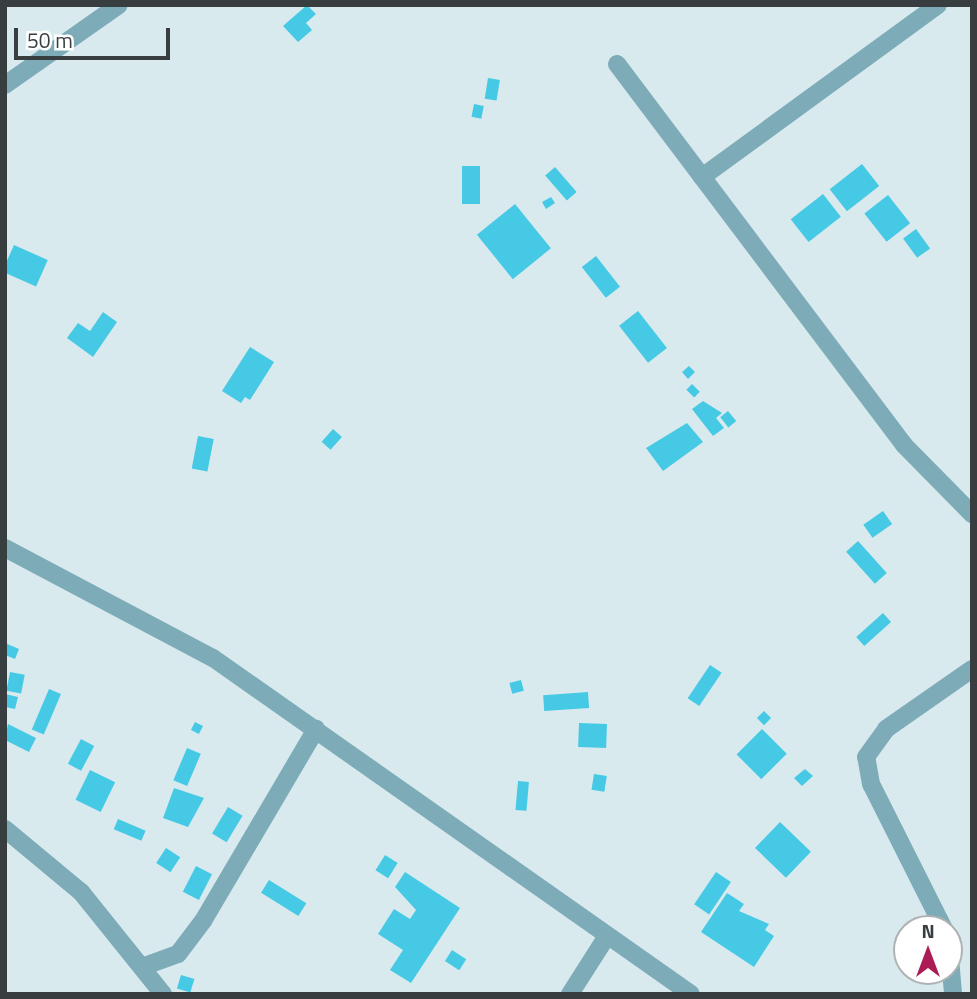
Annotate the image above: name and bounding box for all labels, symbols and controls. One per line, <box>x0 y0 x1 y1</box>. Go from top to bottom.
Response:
scale bar <box>18 14 173 58</box>
text: 50 m <box>27 24 73 56</box>
north arrow <box>893 915 963 985</box>
text: N <box>921 916 935 945</box>

